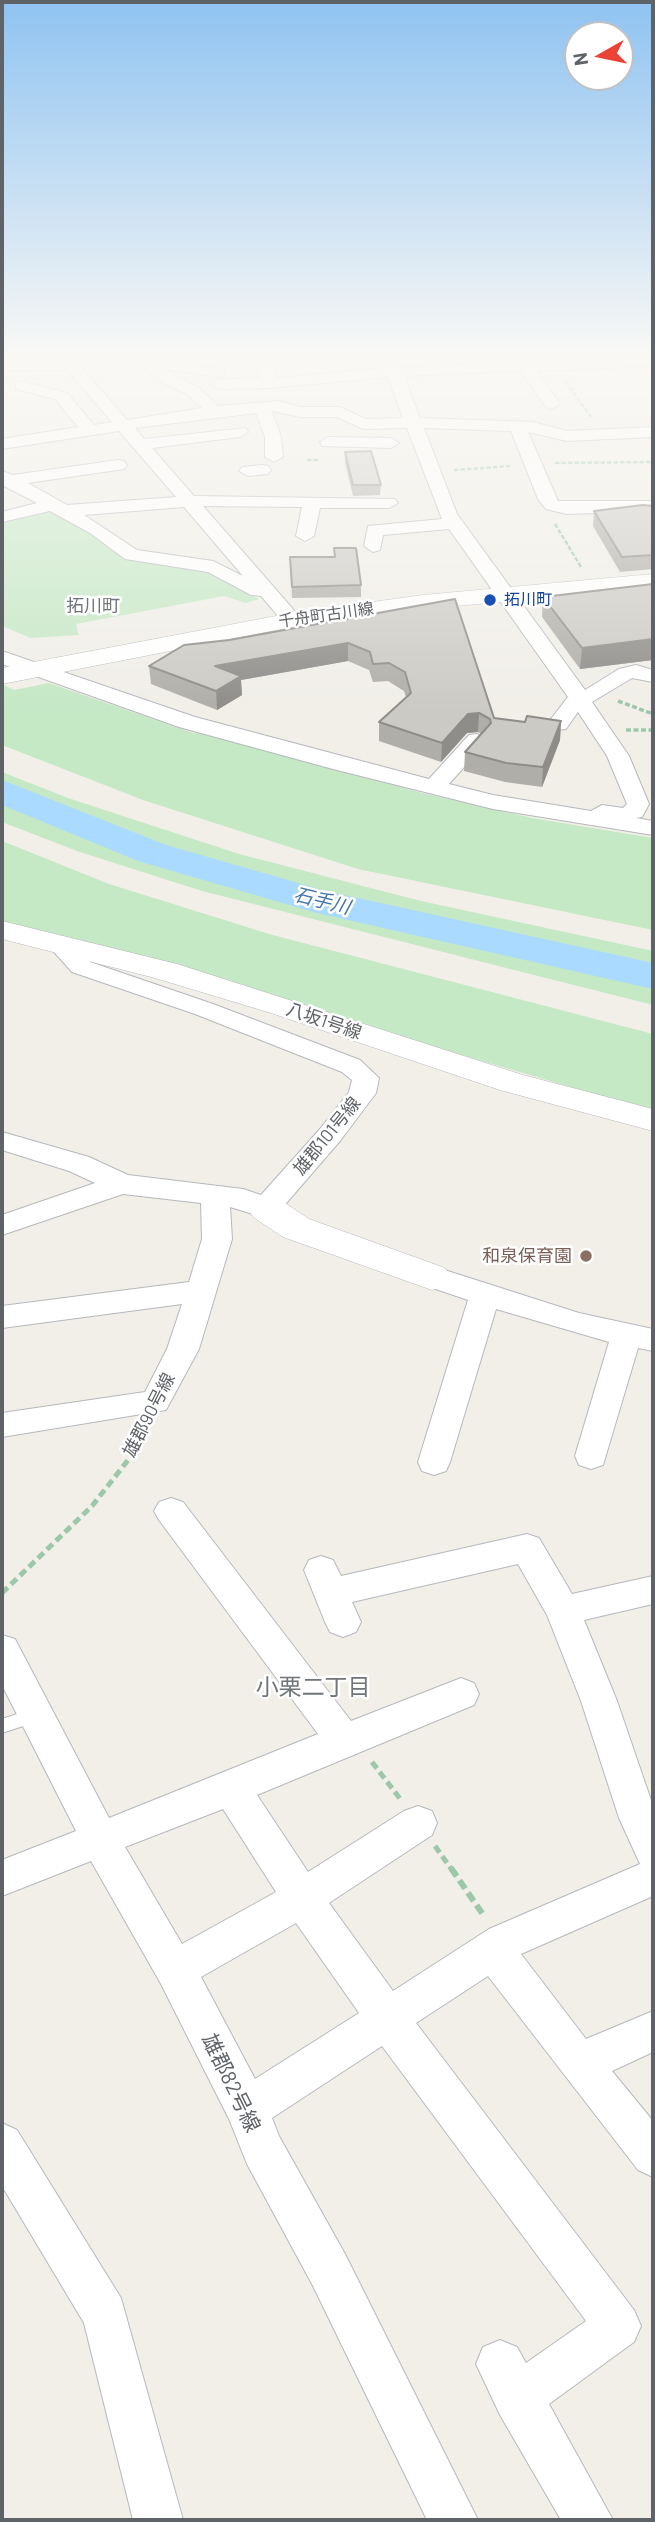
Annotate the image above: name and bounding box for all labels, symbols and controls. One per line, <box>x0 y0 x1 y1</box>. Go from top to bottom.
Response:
north arrow <box>564 21 634 91</box>
text: N <box>567 51 592 67</box>
place label: 拓川町 <box>504 590 552 610</box>
marker: 拓川町 <box>482 592 498 608</box>
district label: 拓川町 <box>66 595 120 617</box>
street label: 千舟町古川線 <box>277 599 375 631</box>
water label: 石手川 <box>292 883 352 919</box>
street label: 八坂1号線 <box>283 998 365 1044</box>
street label: 雄郡101号線 <box>289 1093 365 1179</box>
place label: 和泉保育園 <box>482 1245 572 1267</box>
marker: 和泉保育園 <box>578 1248 594 1264</box>
street label: 雄郡90号線 <box>119 1369 179 1461</box>
district label: 小栗二丁目 <box>256 1673 370 1701</box>
street label: 雄郡82号線 <box>196 2030 266 2136</box>

